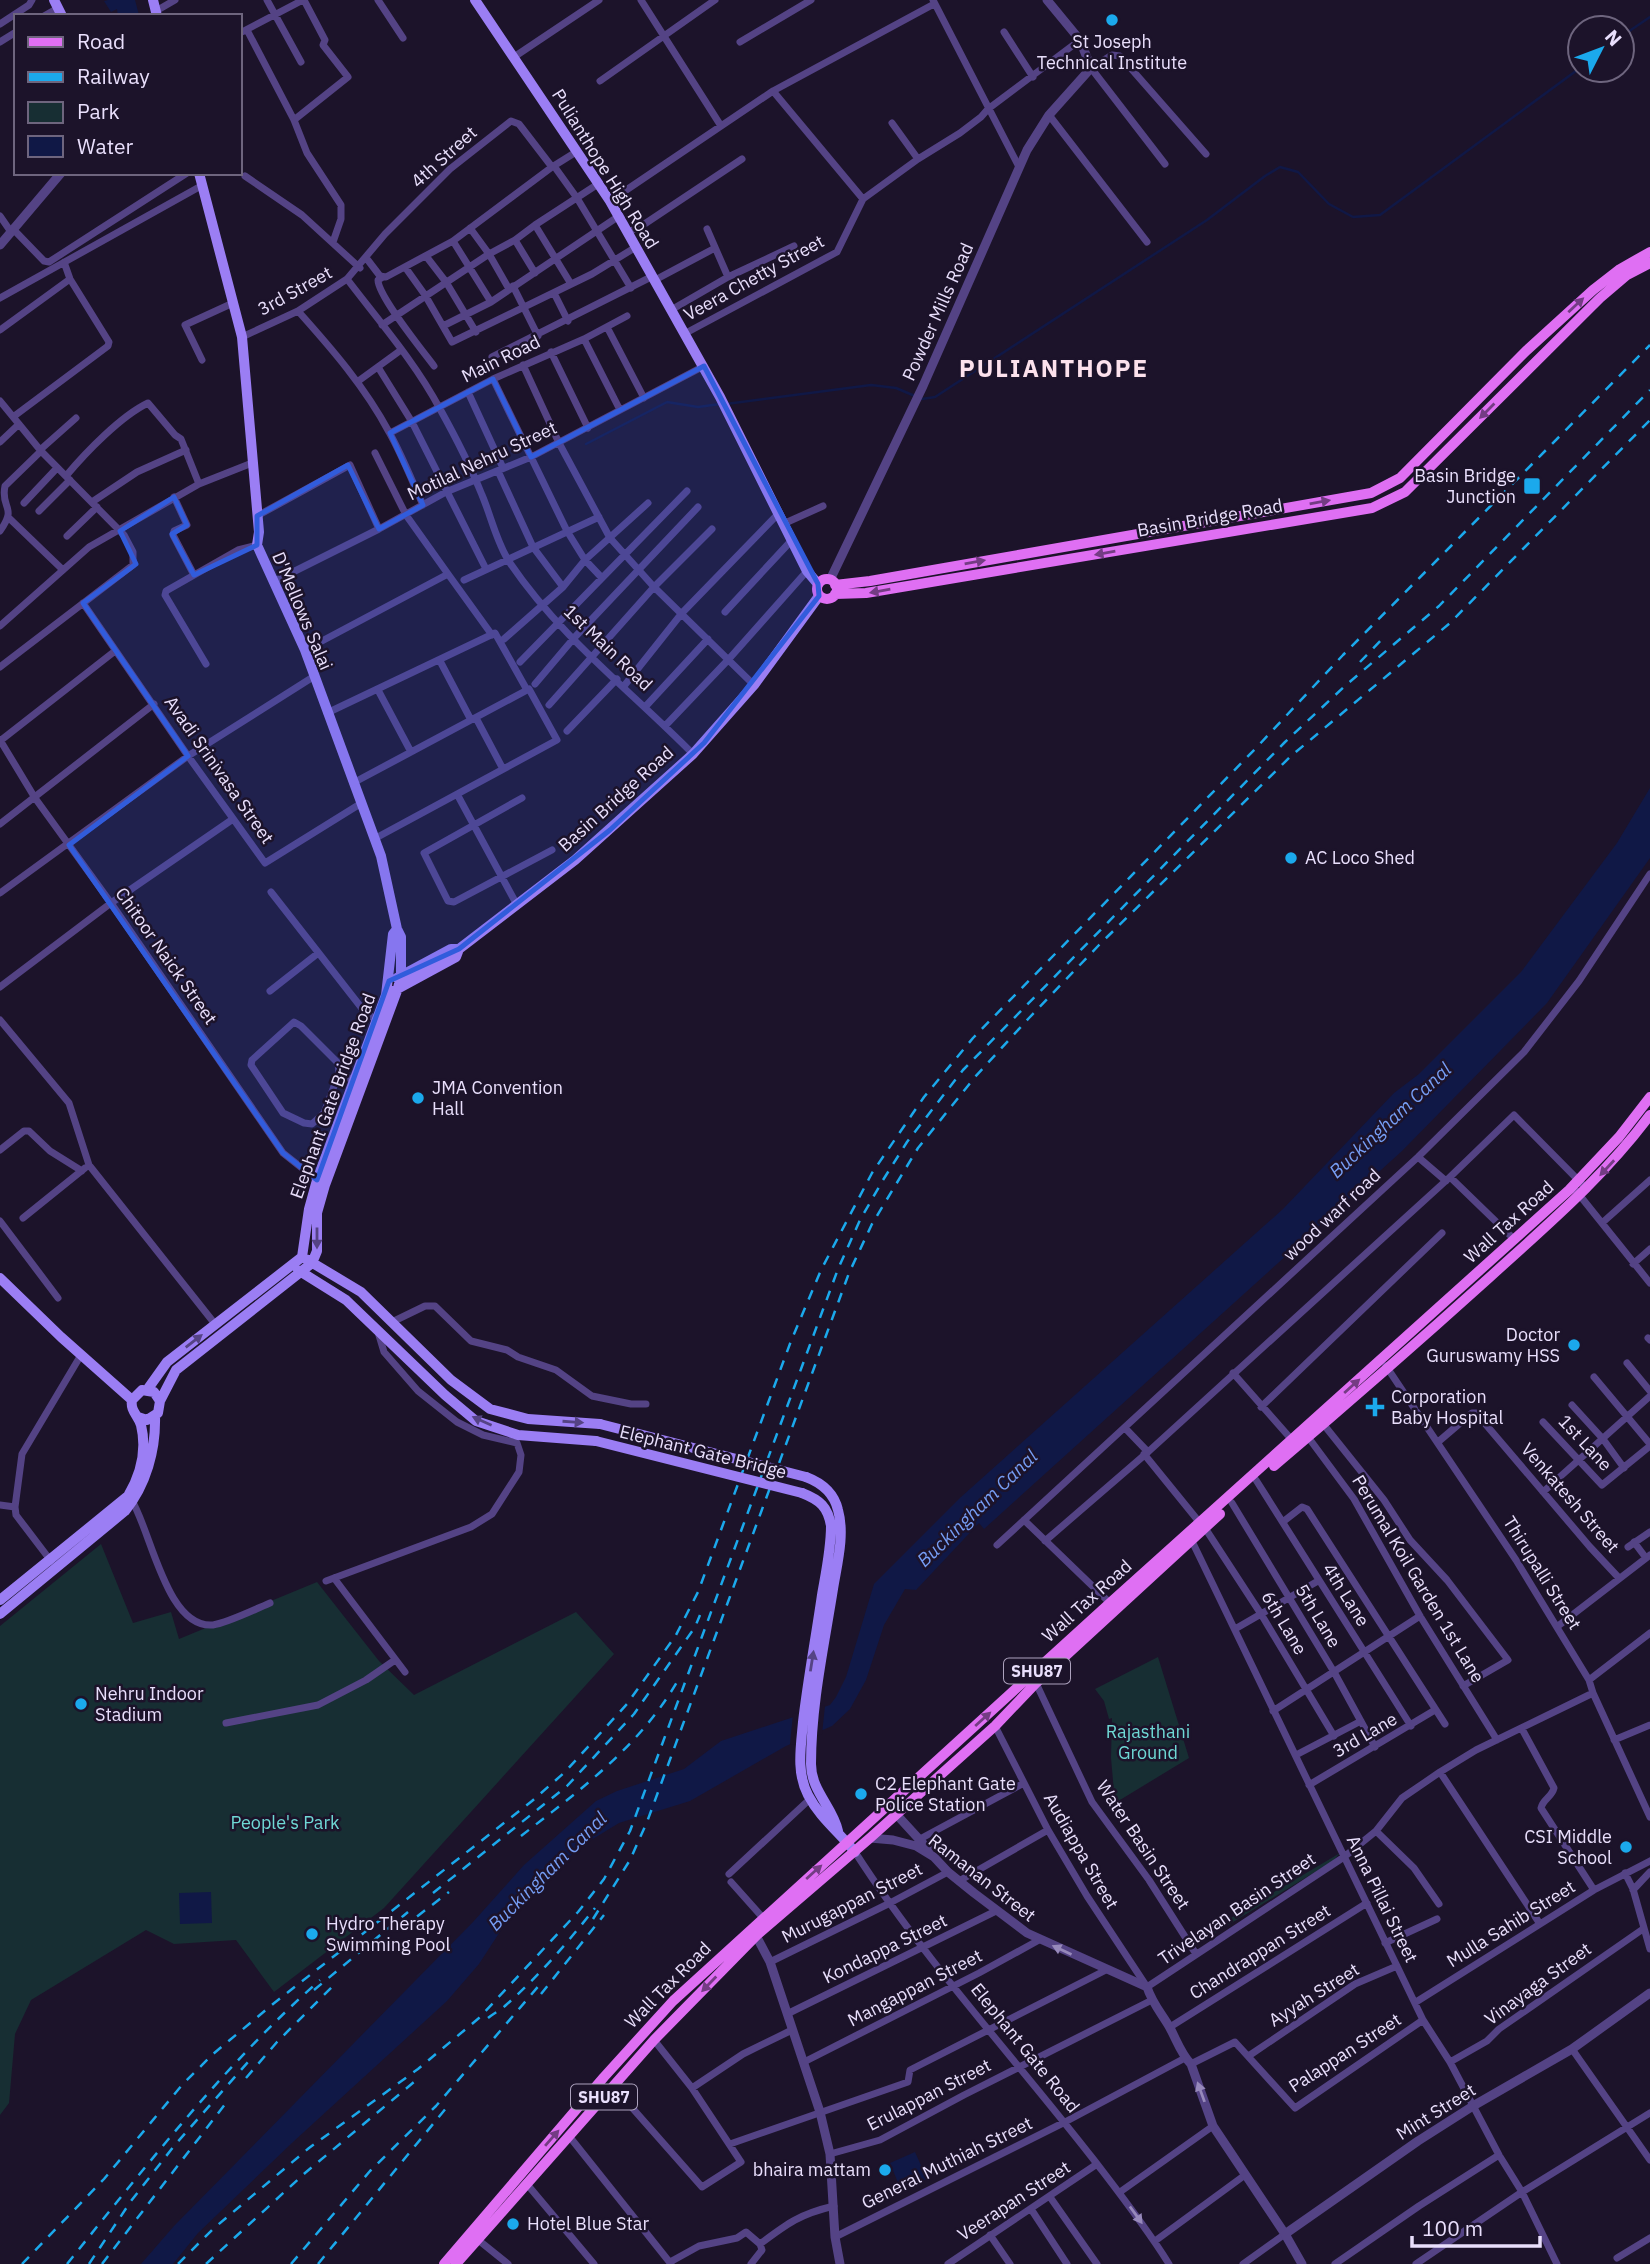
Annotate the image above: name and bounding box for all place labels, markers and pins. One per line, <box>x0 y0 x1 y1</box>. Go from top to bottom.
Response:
marker: St Joseph Technical Institute <box>1104 12 1120 28</box>
place label: St Joseph Technical Institute <box>1037 30 1187 74</box>
place label: Basin Bridge Junction <box>1414 464 1516 508</box>
marker: Basin Bridge Junction <box>1522 476 1542 496</box>
place label: AC Loco Shed <box>1305 846 1415 869</box>
marker: AC Loco Shed <box>1283 850 1299 866</box>
place label: JMA Convention Hall <box>432 1076 563 1120</box>
marker: JMA Convention Hall <box>410 1090 426 1106</box>
place label: Doctor Guruswamy HSS <box>1426 1323 1560 1367</box>
marker: Doctor Guruswamy HSS <box>1566 1337 1582 1353</box>
place label: Corporation Baby Hospital <box>1391 1385 1503 1429</box>
marker: Corporation Baby Hospital <box>1365 1397 1385 1417</box>
place label: Nehru Indoor Stadium <box>95 1682 204 1726</box>
marker: Nehru Indoor Stadium <box>73 1696 89 1712</box>
place label: C2 Elephant Gate Police Station <box>875 1772 1016 1816</box>
marker: C2 Elephant Gate Police Station <box>853 1786 869 1802</box>
place label: CSI Middle School <box>1524 1825 1612 1869</box>
marker: CSI Middle School <box>1618 1839 1634 1855</box>
place label: Hydro Therapy Swimming Pool <box>326 1912 450 1956</box>
marker: Hydro Therapy Swimming Pool <box>304 1926 320 1942</box>
place label: bhaira mattam <box>753 2158 871 2181</box>
marker: bhaira mattam <box>877 2162 893 2178</box>
place label: Hotel Blue Star <box>527 2212 649 2235</box>
marker: Hotel Blue Star <box>505 2216 521 2232</box>

